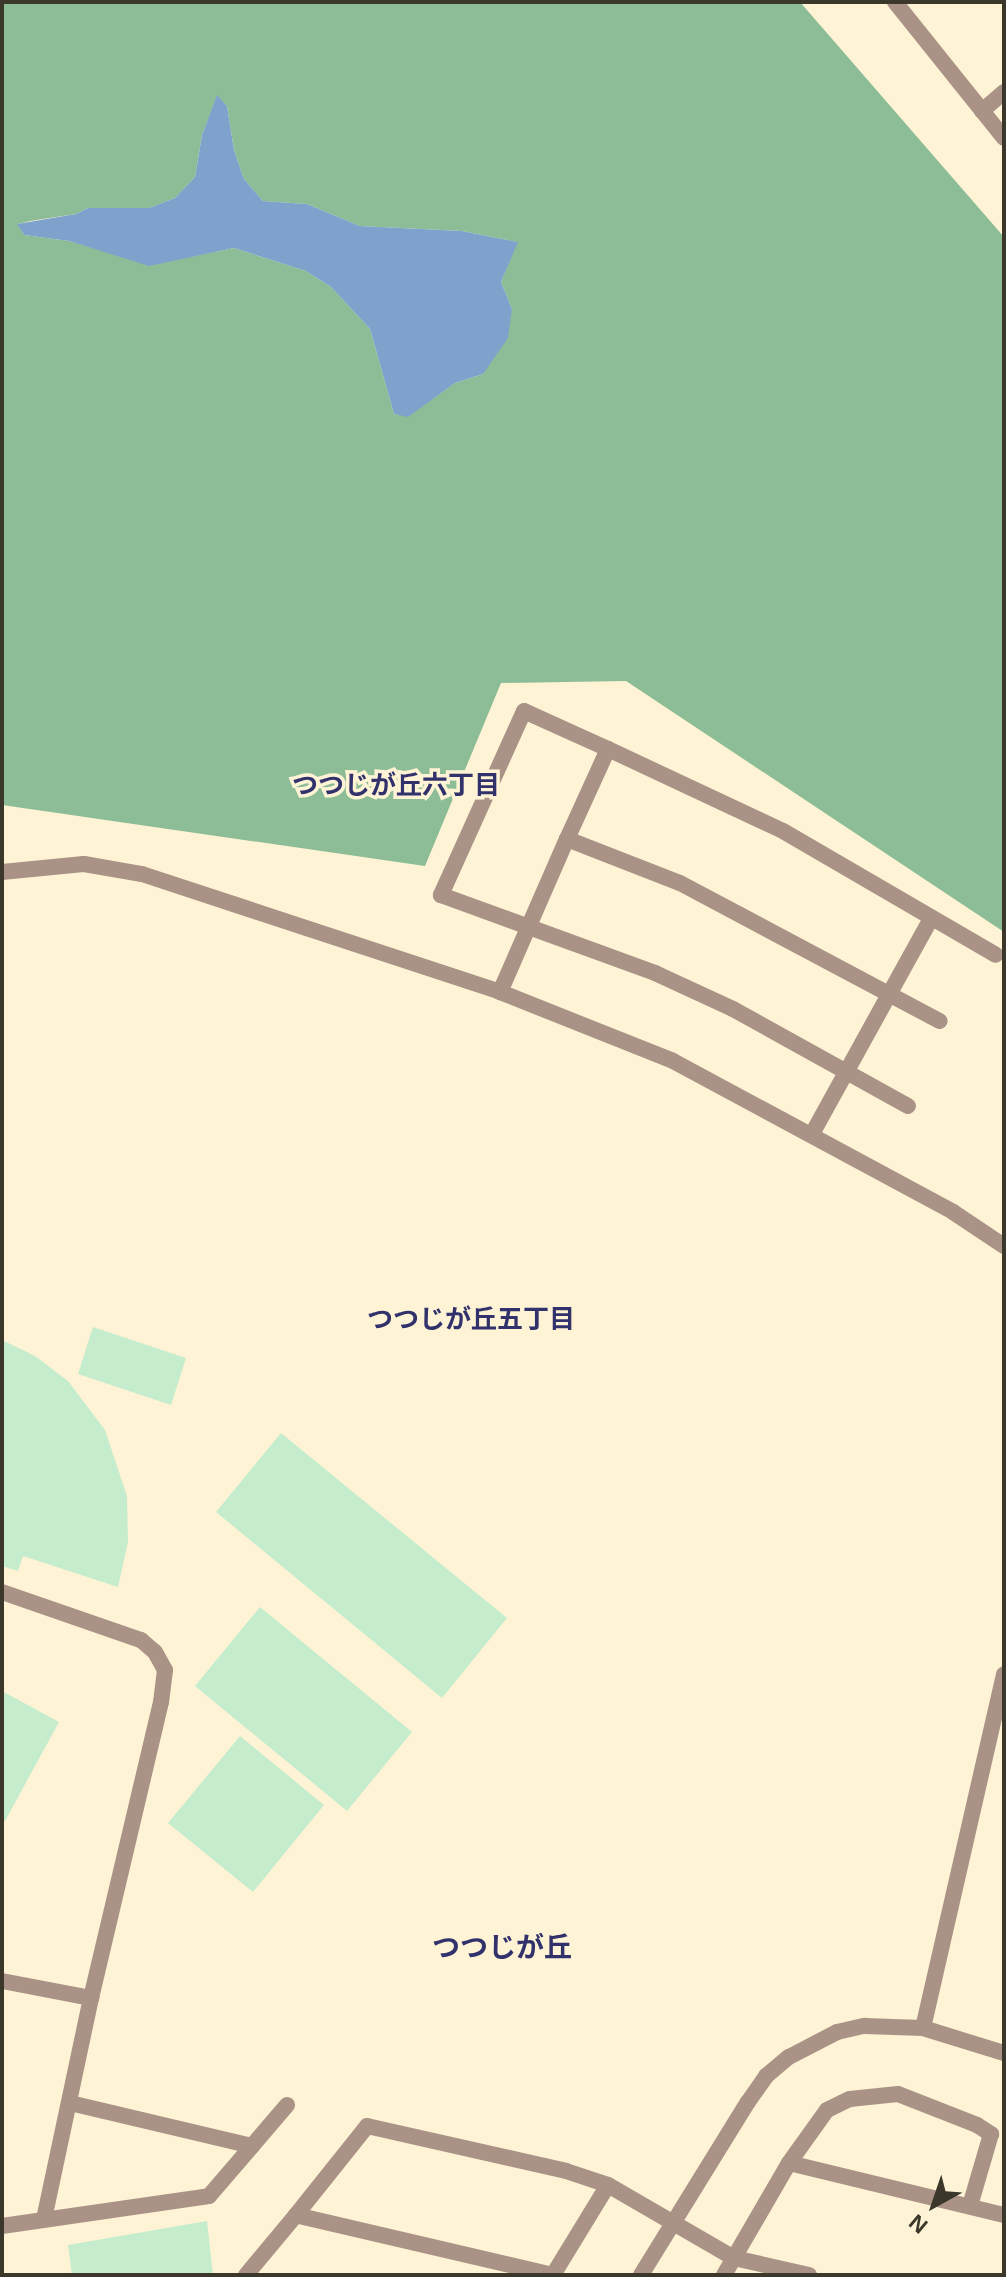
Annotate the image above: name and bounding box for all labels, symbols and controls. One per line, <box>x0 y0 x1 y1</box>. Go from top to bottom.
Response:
district label: つつじが丘六丁目 <box>292 770 500 802</box>
district label: つつじが丘五丁目 <box>367 1304 575 1336</box>
district label: つつじが丘 <box>432 1931 572 1965</box>
north arrow <box>894 2165 974 2245</box>
text: N <box>904 2209 932 2238</box>

